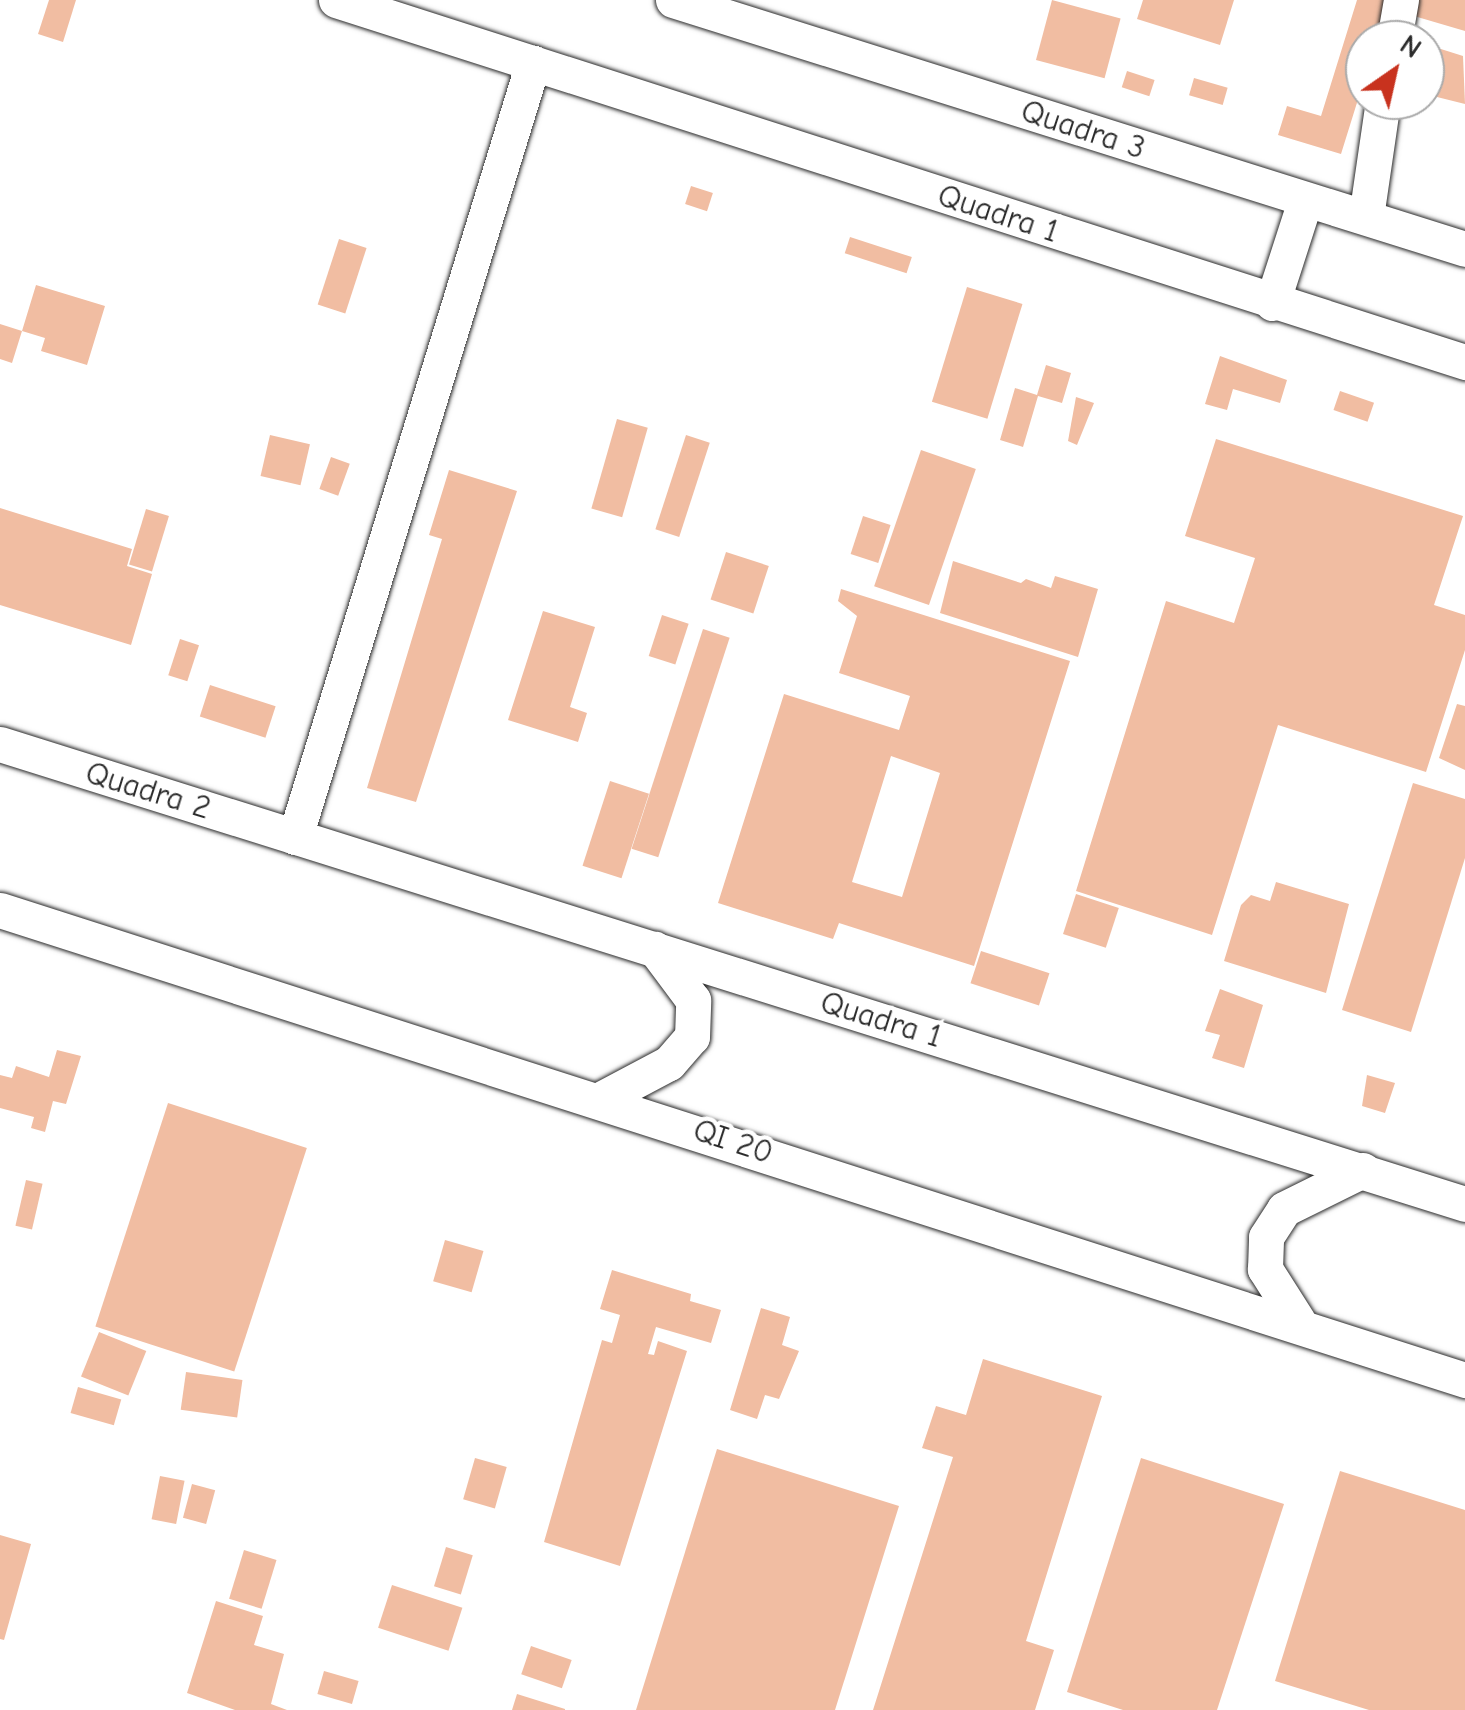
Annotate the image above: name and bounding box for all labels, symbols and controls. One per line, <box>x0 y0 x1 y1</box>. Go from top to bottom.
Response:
north arrow <box>1345 20 1445 120</box>
text: N <box>1394 28 1427 65</box>
street label: Quadra 3 <box>1016 92 1150 168</box>
street label: Quadra 1 <box>933 177 1063 251</box>
street label: Quadra 2 <box>81 754 215 828</box>
street label: Quadra 1 <box>816 983 946 1057</box>
street label: QI 20 <box>688 1111 778 1173</box>

